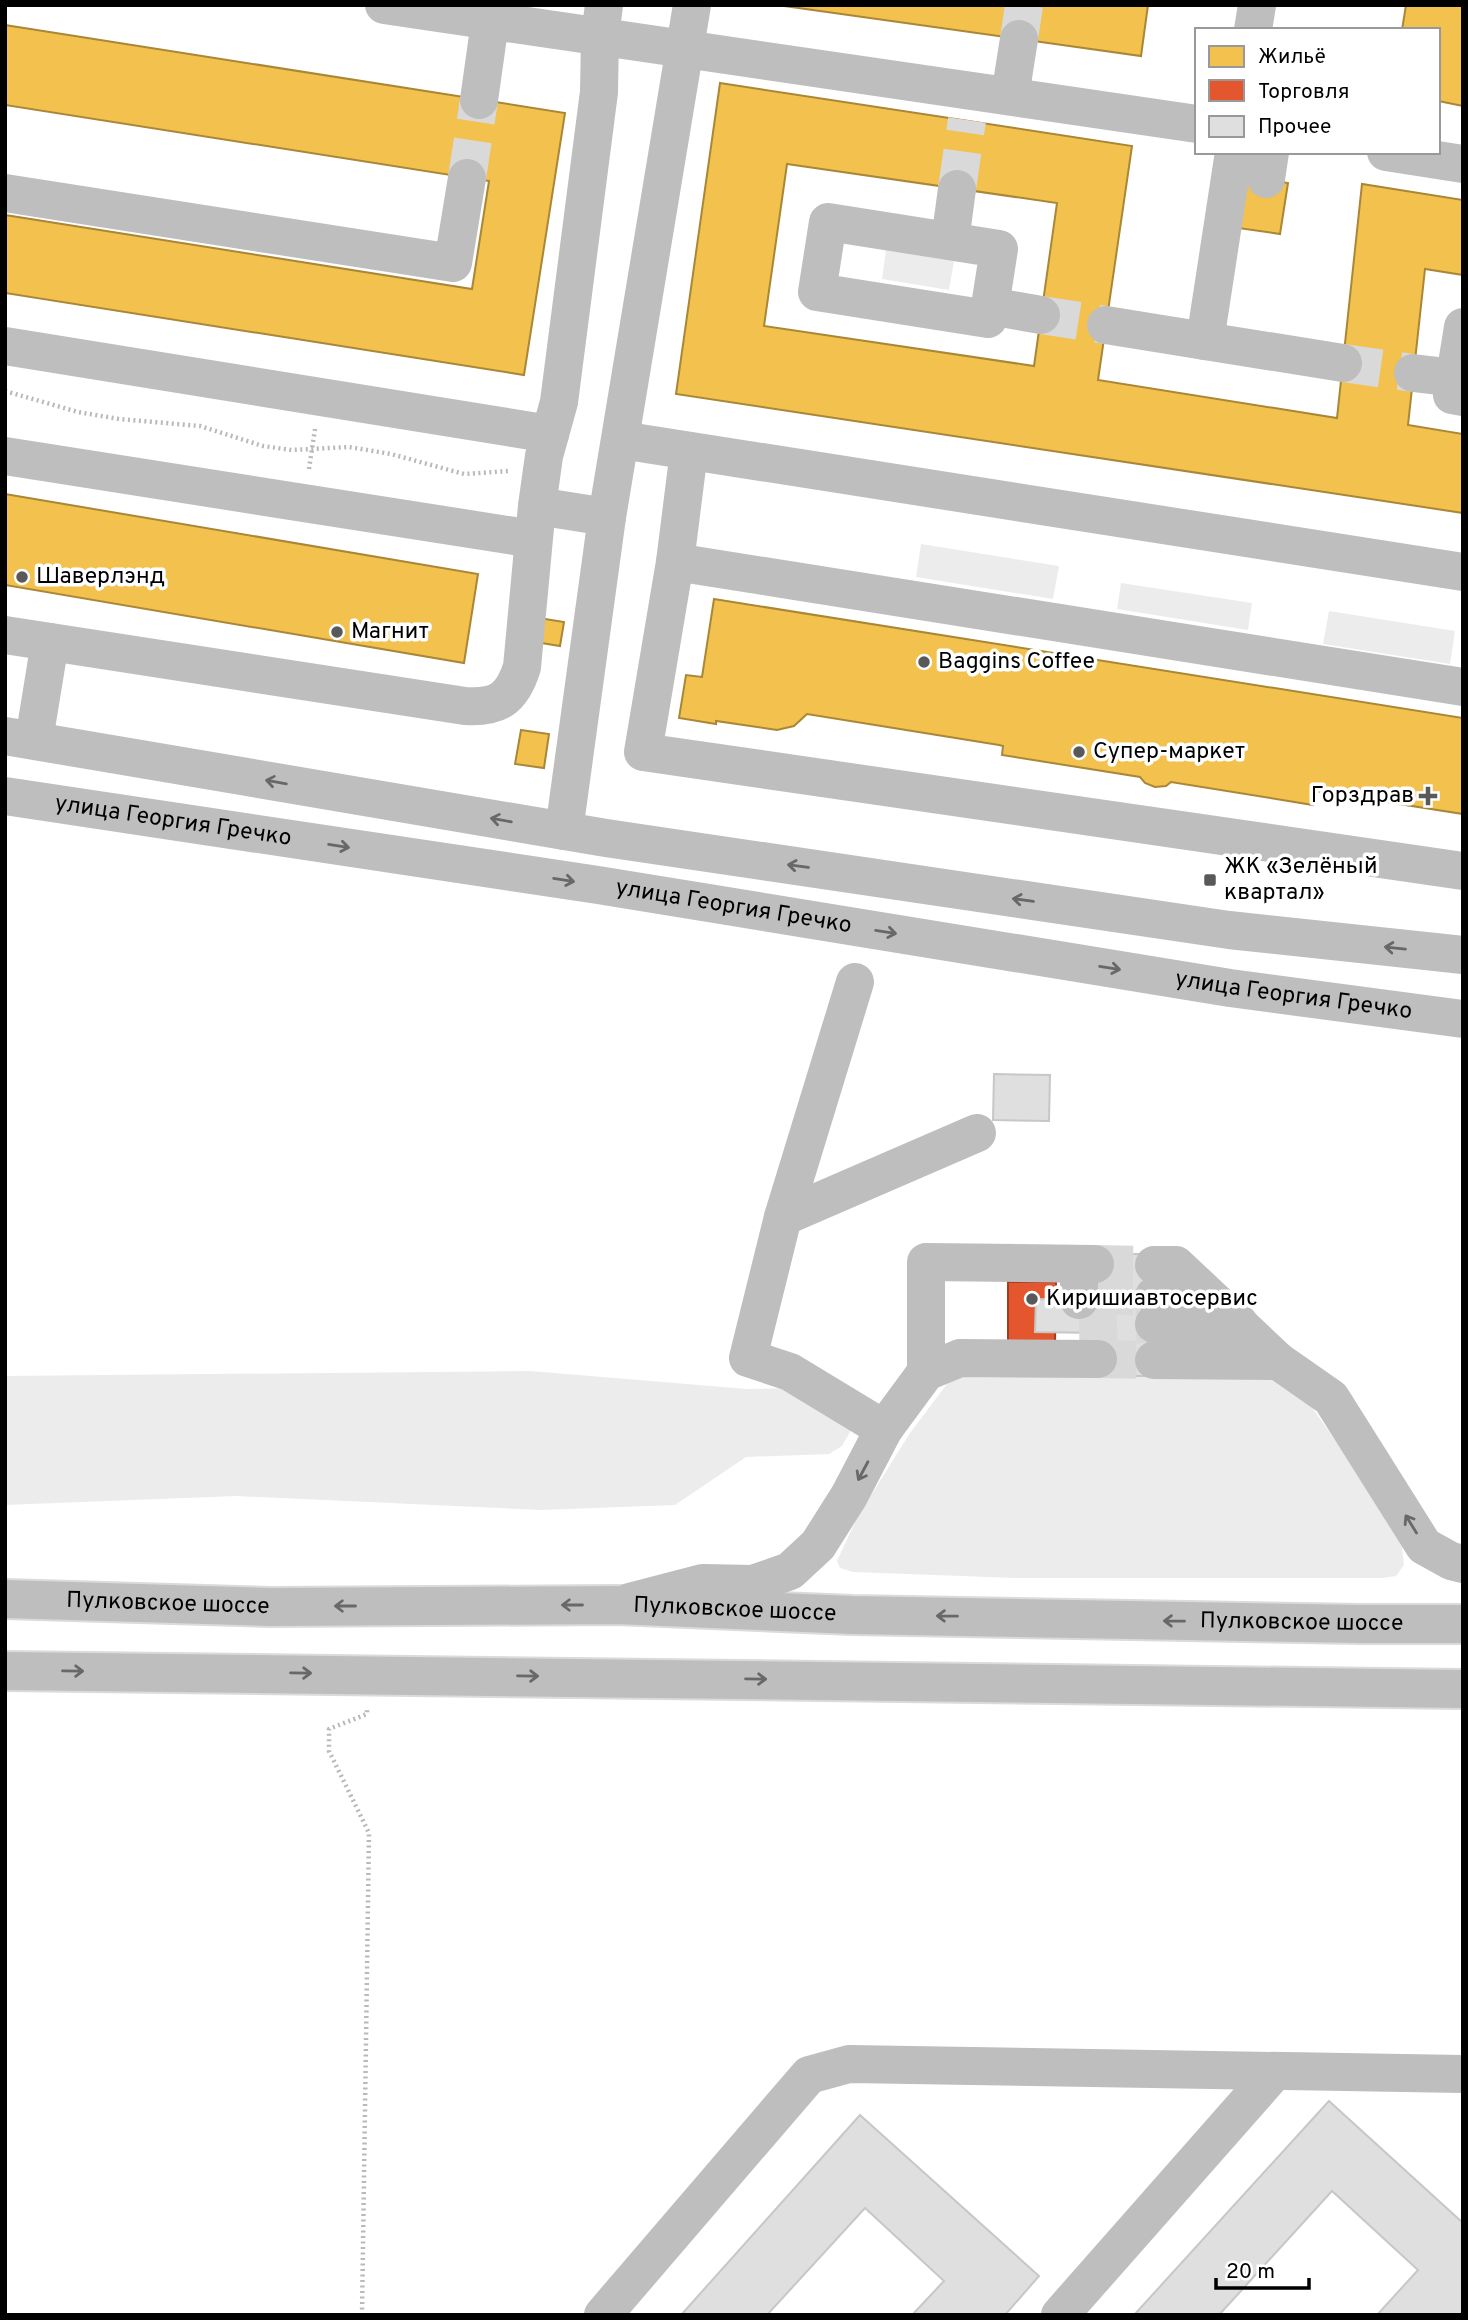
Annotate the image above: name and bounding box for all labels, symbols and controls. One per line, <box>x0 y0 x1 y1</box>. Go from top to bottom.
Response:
legend <box>1195 28 1440 154</box>
text: Жильё <box>1258 44 1326 71</box>
text: Торговля <box>1258 79 1349 106</box>
text: Прочее <box>1258 114 1331 141</box>
place label: Шаверлэнд <box>36 563 165 592</box>
marker: Шаверлэнд <box>14 569 30 585</box>
place label: Магнит <box>351 618 429 647</box>
marker: Магнит <box>329 624 345 640</box>
place label: Baggins Coffee <box>938 648 1095 677</box>
marker: Baggins Coffee <box>916 654 932 670</box>
place label: Супер-маркет <box>1093 738 1245 767</box>
marker: Супер-маркет <box>1071 744 1087 760</box>
one-way arrow <box>265 775 288 788</box>
place label: Горздрав <box>1311 782 1414 811</box>
marker: Горздрав <box>1420 788 1436 804</box>
street label: улица Георгия Гречко <box>53 789 293 853</box>
one-way arrow <box>490 813 513 826</box>
one-way arrow <box>327 840 350 853</box>
place label: ЖК «Зелёный квартал» <box>1224 853 1377 908</box>
one-way arrow <box>787 860 810 873</box>
marker: ЖК «Зелёный квартал» <box>1202 872 1218 888</box>
one-way arrow <box>552 874 575 887</box>
street label: улица Георгия Гречко <box>613 874 854 941</box>
one-way arrow <box>1012 893 1035 906</box>
one-way arrow <box>874 926 897 939</box>
one-way arrow <box>1384 941 1407 954</box>
one-way arrow <box>1098 962 1121 975</box>
street label: улица Георгия Гречко <box>1173 965 1414 1027</box>
place label: Киришиавтосервис <box>1046 1285 1258 1314</box>
marker: Киришиавтосервис <box>1024 1291 1040 1307</box>
one-way arrow <box>855 1460 869 1481</box>
one-way arrow <box>1403 1515 1417 1535</box>
street label: Пулковское шоссе <box>66 1586 270 1622</box>
street label: Пулковское шоссе <box>633 1591 837 1629</box>
one-way arrow <box>561 1598 584 1612</box>
one-way arrow <box>334 1599 357 1613</box>
street label: Пулковское шоссе <box>1200 1607 1403 1639</box>
one-way arrow <box>935 1610 958 1623</box>
one-way arrow <box>1163 1614 1186 1627</box>
one-way arrow <box>62 1664 85 1678</box>
one-way arrow <box>289 1666 312 1680</box>
one-way arrow <box>517 1669 540 1683</box>
one-way arrow <box>744 1672 767 1685</box>
scale bar <box>1216 2246 1309 2290</box>
text: 20 m <box>1226 2259 1275 2286</box>

